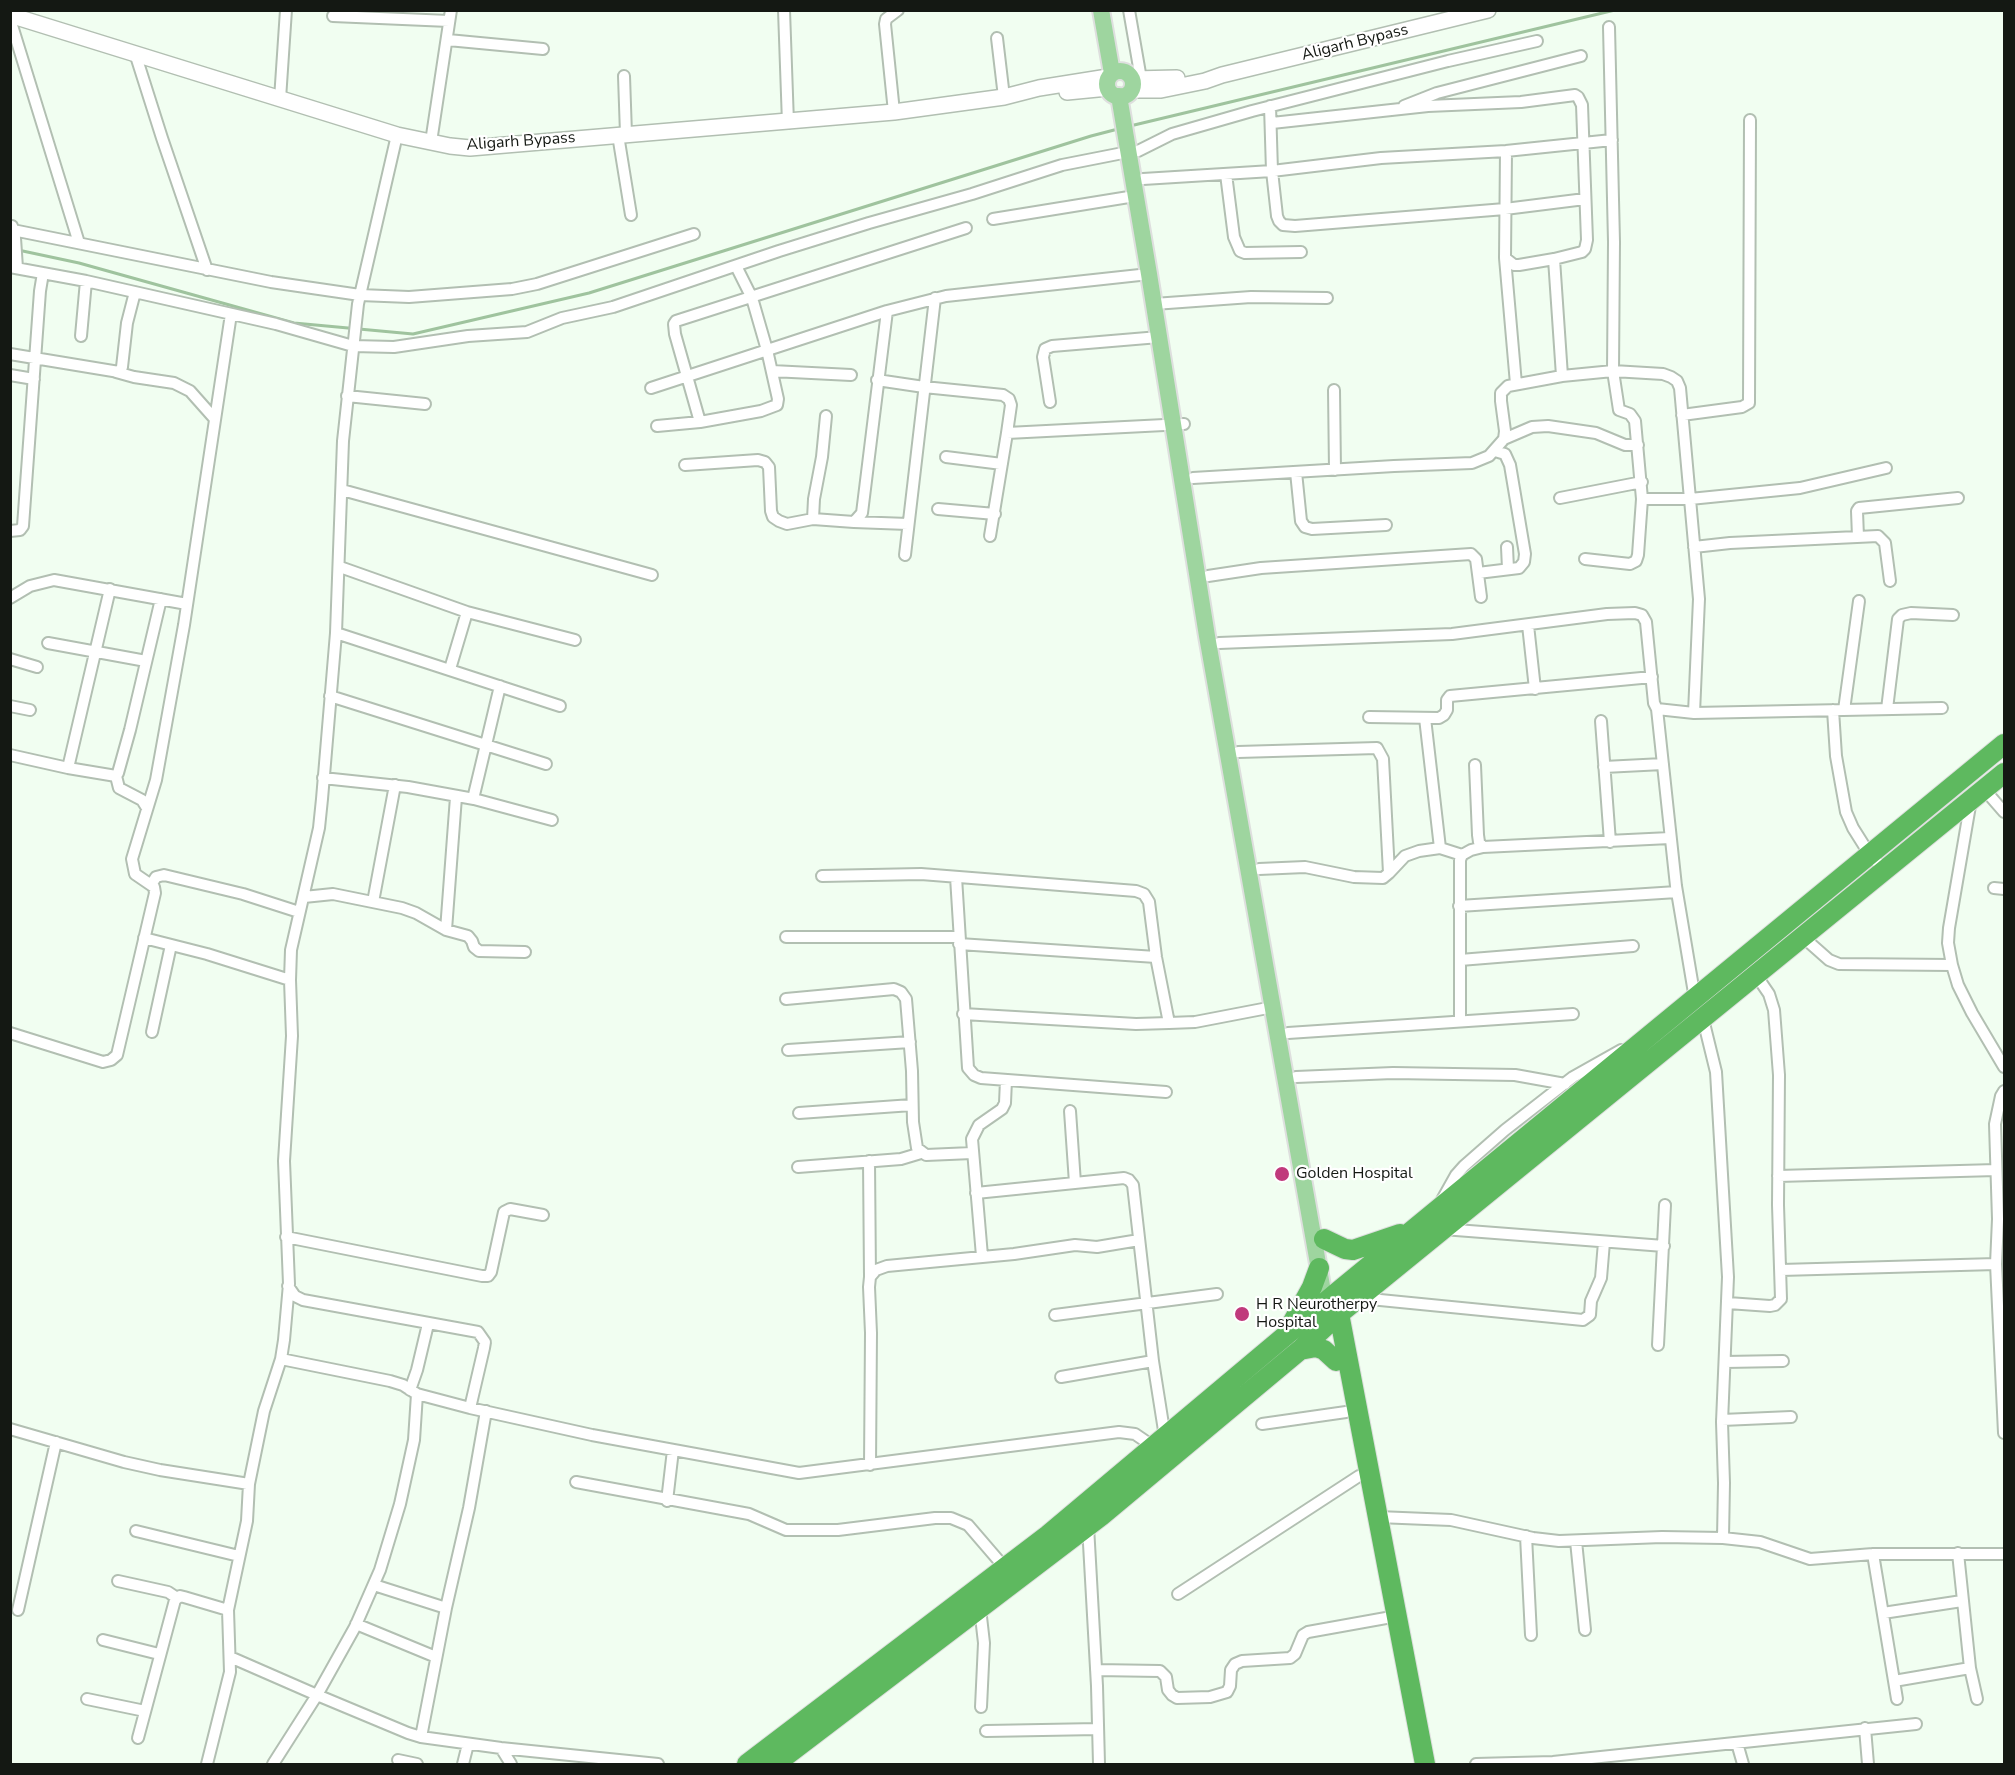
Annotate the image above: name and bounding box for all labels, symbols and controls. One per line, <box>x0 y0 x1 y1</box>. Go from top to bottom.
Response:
street label: Aligarh Bypass <box>1300 20 1410 66</box>
street label: Aligarh Bypass <box>466 129 576 155</box>
place label: Golden Hospital <box>1296 1164 1413 1184</box>
marker: Golden Hospital <box>1273 1165 1291 1183</box>
place label: H R Neurotherpy Hospital <box>1256 1295 1377 1333</box>
marker: H R Neurotherpy Hospital <box>1233 1305 1251 1323</box>

